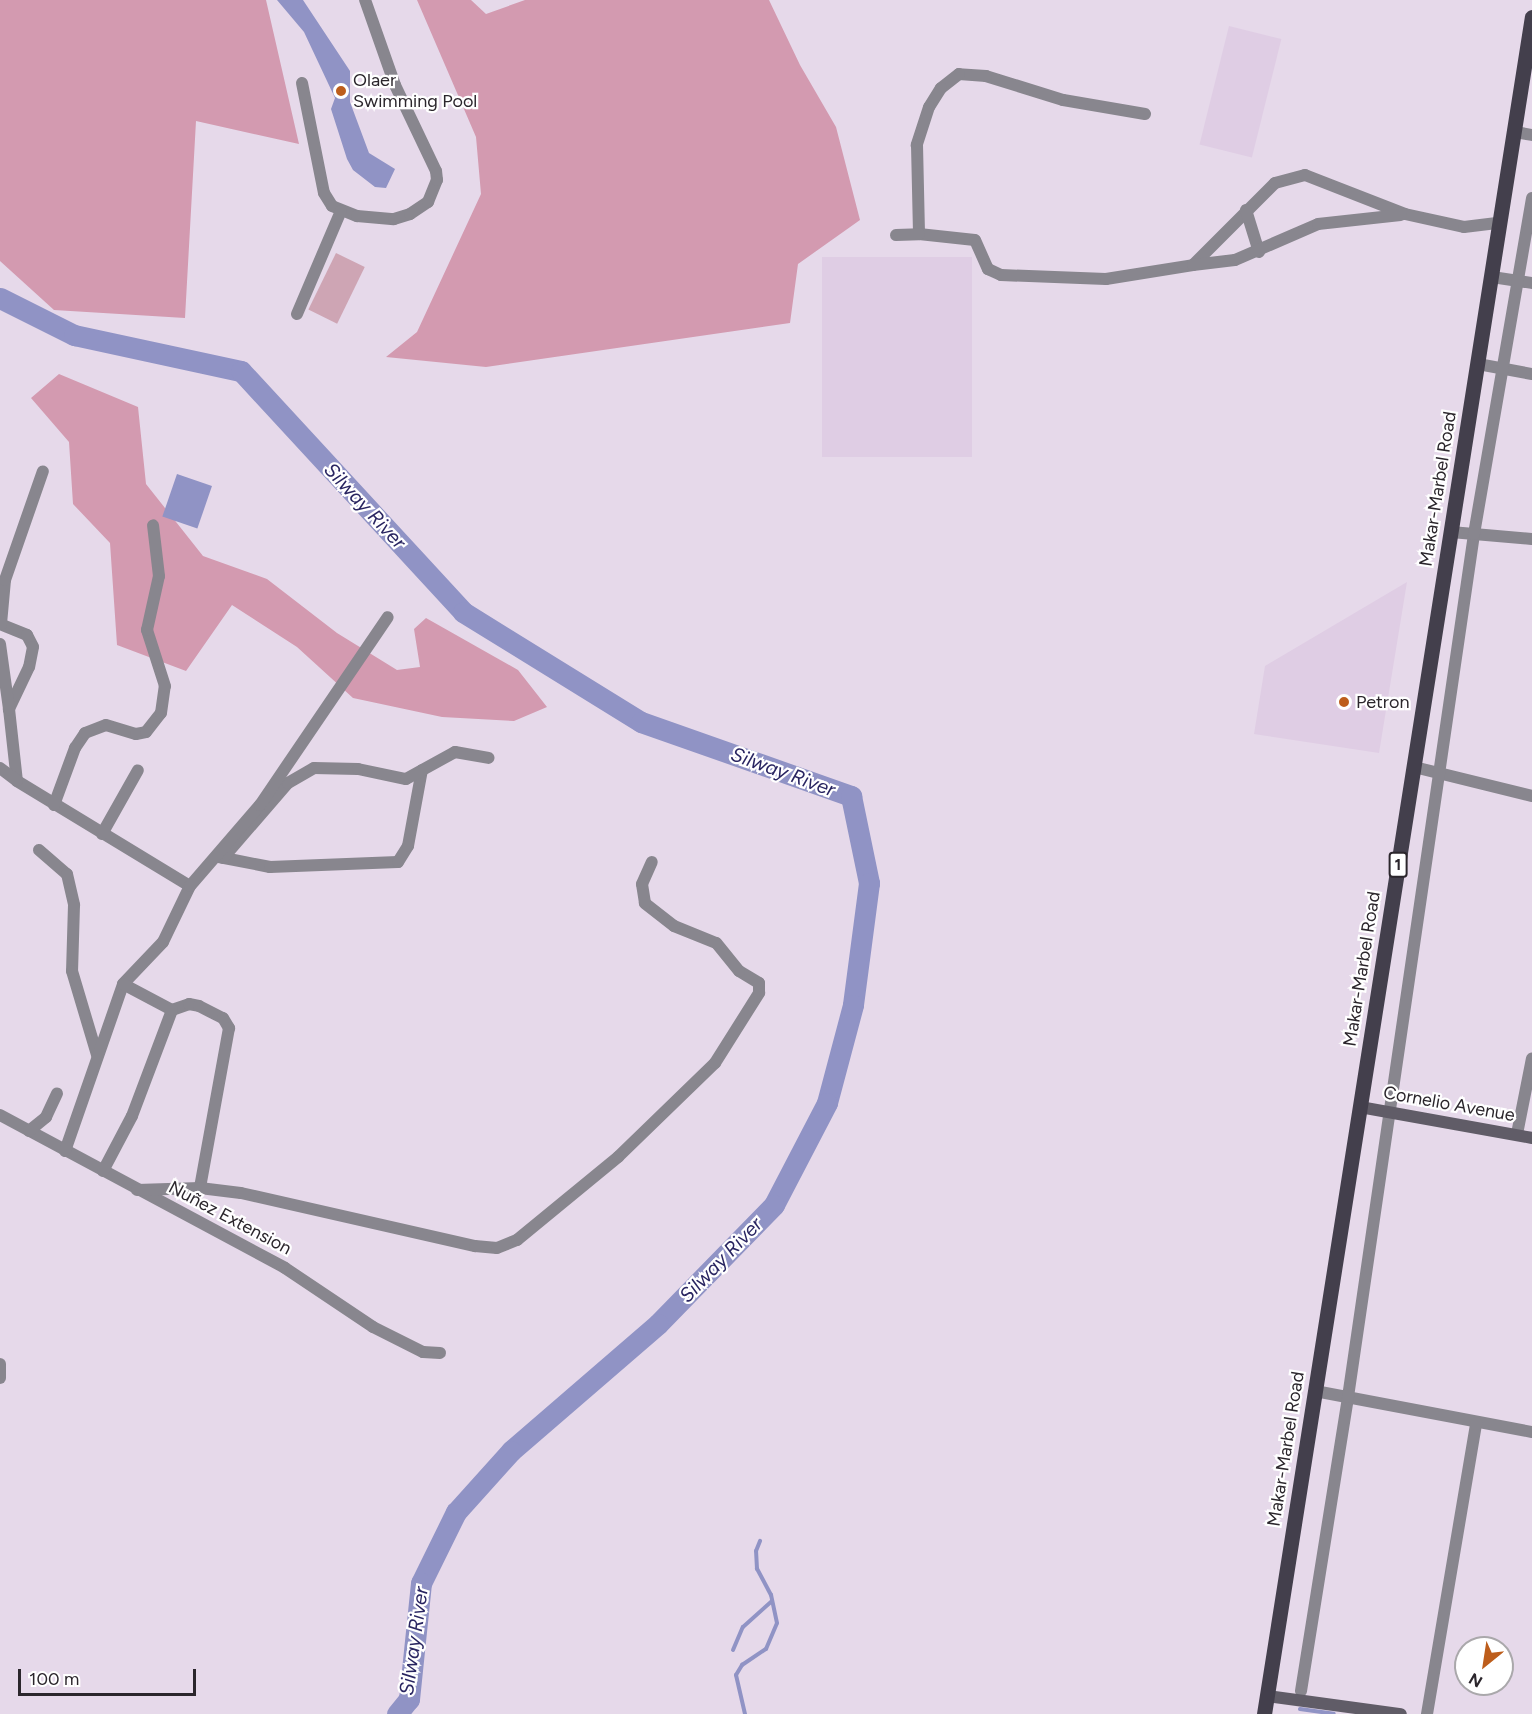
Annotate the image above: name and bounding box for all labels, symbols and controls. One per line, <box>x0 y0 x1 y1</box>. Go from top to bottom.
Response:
place label: Olaer Swimming Pool <box>353 70 477 112</box>
marker: Olaer Swimming Pool <box>334 84 348 98</box>
street label: Makar-Marbel Road <box>1415 410 1461 568</box>
water label: Silway River <box>319 458 411 554</box>
place label: Petron <box>1356 691 1409 713</box>
marker: Petron <box>1337 695 1351 709</box>
water label: Silway River <box>728 742 838 802</box>
road number: 1 <box>1388 852 1408 878</box>
street label: Makar-Marbel Road <box>1339 890 1385 1048</box>
street label: Cornelio Avenue <box>1382 1082 1516 1126</box>
street label: Nuñez Extension <box>165 1177 295 1259</box>
water label: Silway River <box>674 1212 768 1308</box>
street label: Makar-Marbel Road <box>1263 1370 1309 1528</box>
water label: Silway River <box>395 1585 433 1697</box>
north arrow <box>1454 1636 1514 1696</box>
scale bar <box>21 1657 200 1695</box>
text: 100 m <box>29 1668 79 1690</box>
text: N <box>1466 1669 1486 1692</box>

